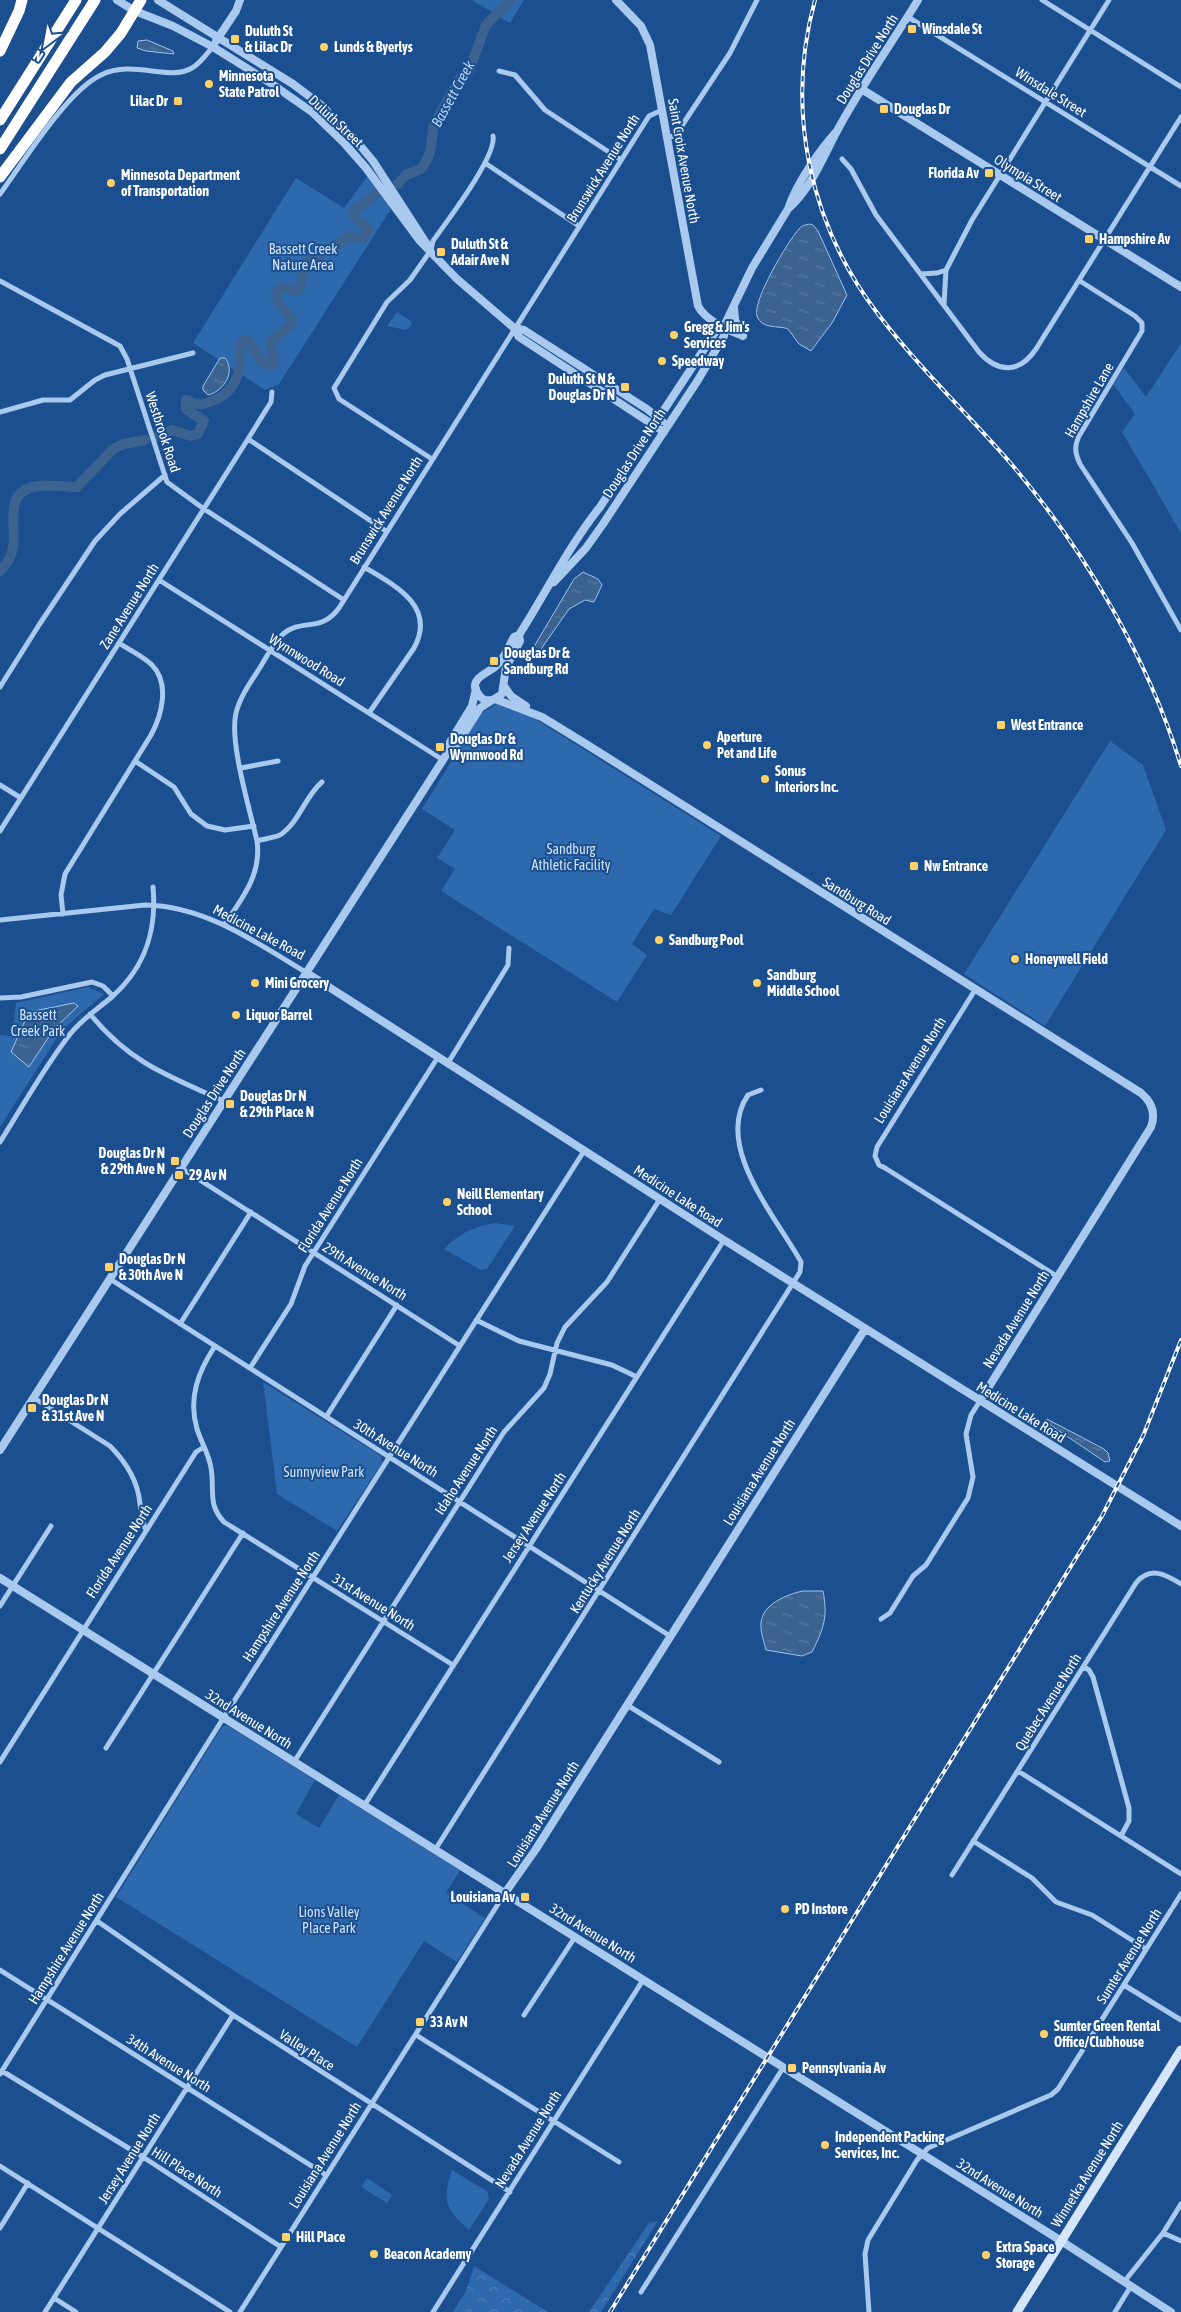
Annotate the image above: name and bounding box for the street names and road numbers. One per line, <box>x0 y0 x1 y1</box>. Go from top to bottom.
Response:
street label: Douglas Drive North <box>833 11 901 107</box>
street label: Winsdale Street <box>1012 64 1090 120</box>
street label: Duluth Street <box>305 92 367 150</box>
street label: Saint Croix Avenue North <box>665 97 703 225</box>
street label: Brunswick Avenue North <box>563 111 643 225</box>
street label: Olympia Street <box>991 151 1065 205</box>
street label: Hampshire Lane <box>1061 360 1117 440</box>
street label: Westbrook Road <box>142 390 184 474</box>
street label: Douglas Drive North <box>599 405 669 501</box>
street label: Brunswick Avenue North <box>346 453 426 567</box>
street label: Zane Avenue North <box>96 560 162 652</box>
street label: Wynnwood Road <box>266 630 348 690</box>
street label: Sandburg Road <box>820 874 894 928</box>
street label: Medicine Lake Road <box>210 901 308 963</box>
street label: Louisiana Avenue North <box>871 1014 949 1126</box>
street label: Douglas Drive North <box>179 1045 249 1141</box>
street label: Florida Avenue North <box>294 1155 366 1255</box>
street label: Medicine Lake Road <box>631 1162 725 1230</box>
street label: 29th Avenue North <box>320 1239 410 1303</box>
street label: Nevada Avenue North <box>980 1267 1052 1371</box>
street label: Medicine Lake Road <box>974 1378 1068 1446</box>
street label: 30th Avenue North <box>351 1416 441 1480</box>
street label: Louisiana Avenue North <box>720 1416 798 1528</box>
street label: Idaho Avenue North <box>431 1423 501 1517</box>
street label: Jersey Avenue North <box>499 1469 569 1565</box>
street label: Florida Avenue North <box>83 1501 155 1601</box>
street label: Kentucky Avenue North <box>566 1506 644 1616</box>
street label: Hampshire Avenue North <box>239 1548 323 1664</box>
street label: 31st Avenue North <box>330 1570 418 1634</box>
street label: Quebec Avenue North <box>1012 1650 1084 1754</box>
street label: 32nd Avenue North <box>203 1686 295 1752</box>
street label: Louisiana Avenue North <box>504 1758 582 1870</box>
street label: Hampshire Avenue North <box>25 1889 107 2007</box>
street label: 32nd Avenue North <box>547 1900 639 1966</box>
street label: Sumter Avenue North <box>1093 1905 1165 2007</box>
street label: Valley Place <box>276 2026 338 2074</box>
street label: 34th Avenue North <box>124 2031 214 2095</box>
street label: Nevada Avenue North <box>492 2087 564 2191</box>
street label: Louisiana Avenue North <box>286 2099 364 2211</box>
street label: Jersey Avenue North <box>95 2110 163 2206</box>
street label: Winnetka Avenue North <box>1048 2118 1126 2230</box>
street label: Hill Place North <box>149 2143 225 2201</box>
street label: 32nd Avenue North <box>954 2155 1046 2221</box>

